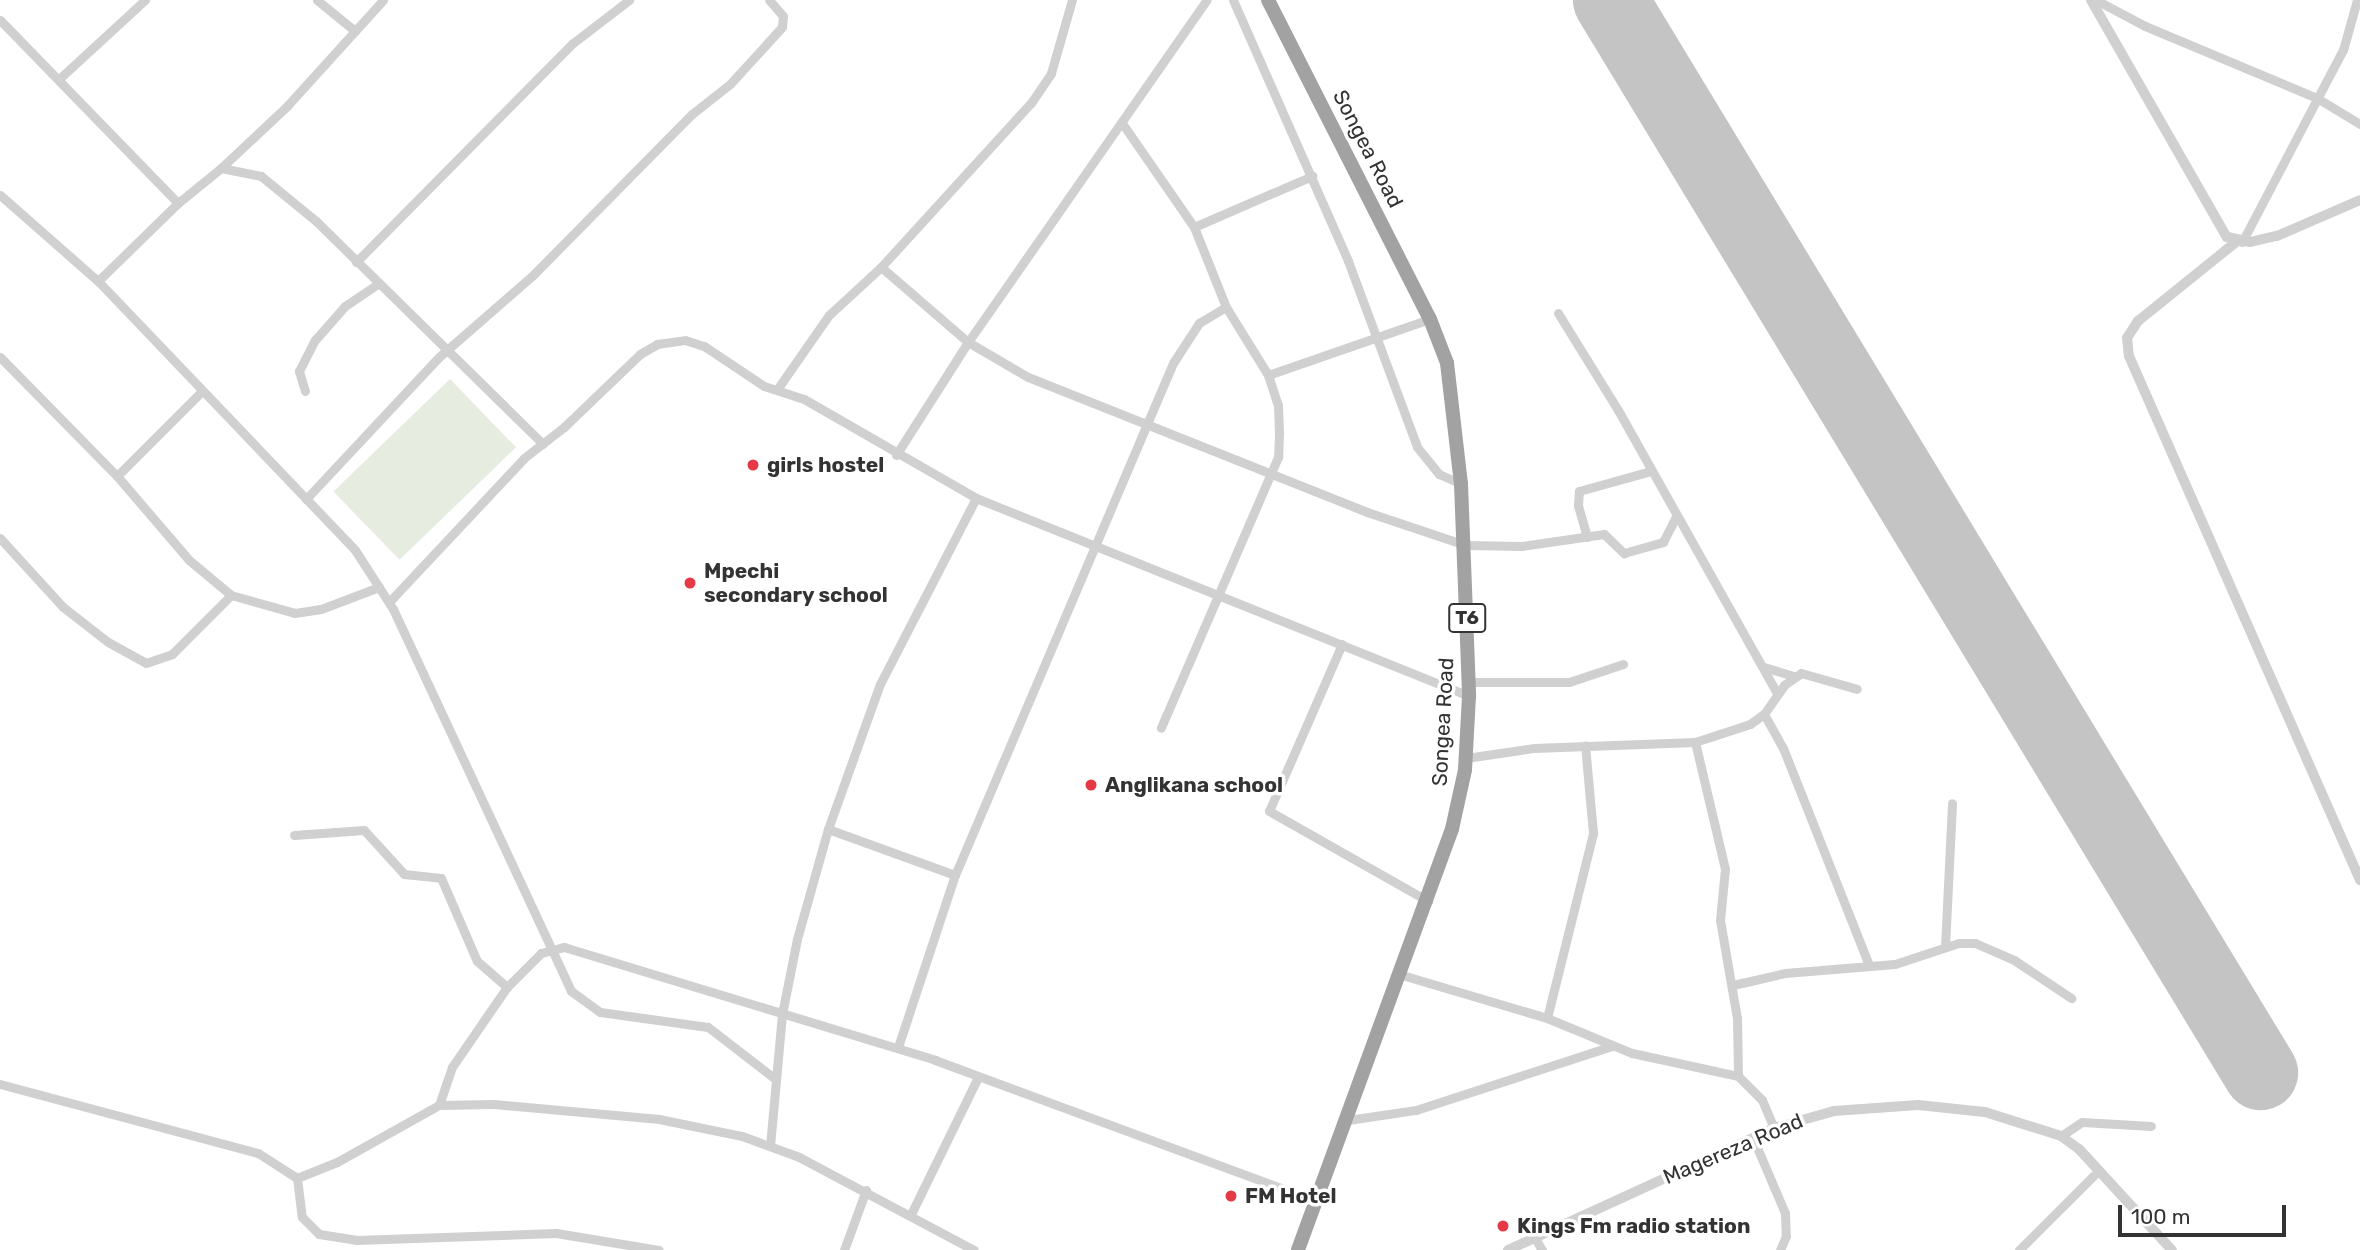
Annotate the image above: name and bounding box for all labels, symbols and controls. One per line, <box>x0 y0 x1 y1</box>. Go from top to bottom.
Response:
street label: Songea Road <box>1328 86 1408 212</box>
place label: girls hostel <box>767 452 884 478</box>
marker: girls hostel <box>745 457 761 473</box>
place label: Mpechi secondary school <box>704 558 888 608</box>
marker: Mpechi secondary school <box>682 575 698 591</box>
road number: T6 <box>1448 603 1486 634</box>
street label: Songea Road <box>1427 657 1459 787</box>
place label: Anglikana school <box>1105 772 1283 798</box>
marker: Anglikana school <box>1083 777 1099 793</box>
street label: Magereza Road <box>1659 1108 1807 1190</box>
place label: FM Hotel <box>1245 1183 1337 1209</box>
marker: FM Hotel <box>1223 1188 1239 1204</box>
scale bar <box>2122 1190 2290 1234</box>
text: 100 m <box>2131 1204 2190 1229</box>
place label: Kings Fm radio station <box>1517 1213 1750 1239</box>
marker: Kings Fm radio station <box>1495 1218 1511 1234</box>

